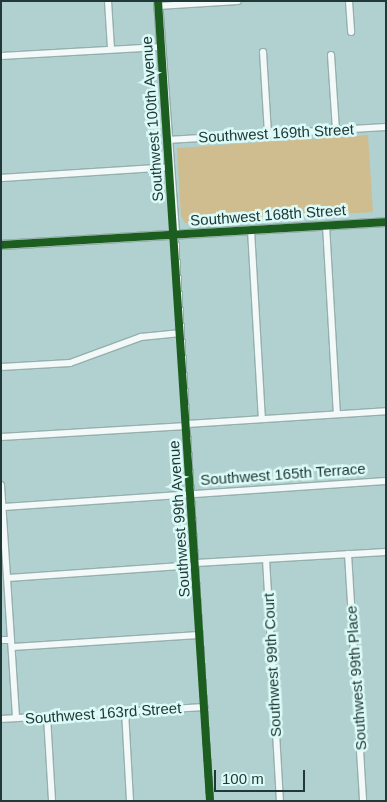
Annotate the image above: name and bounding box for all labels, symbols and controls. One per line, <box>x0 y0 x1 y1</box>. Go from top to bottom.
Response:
street label: Southwest 100th Avenue <box>137 35 167 203</box>
street label: Southwest 169th Street <box>198 120 354 146</box>
street label: Southwest 168th Street <box>190 201 346 229</box>
street label: Southwest 99th Avenue <box>165 439 193 599</box>
street label: Southwest 165th Terrace <box>200 459 366 489</box>
street label: Southwest 99th Court <box>259 593 285 737</box>
street label: Southwest 99th Place <box>342 605 370 751</box>
street label: Southwest 163rd Street <box>24 699 182 727</box>
scale bar <box>217 760 308 792</box>
text: 100 m <box>222 770 264 787</box>

